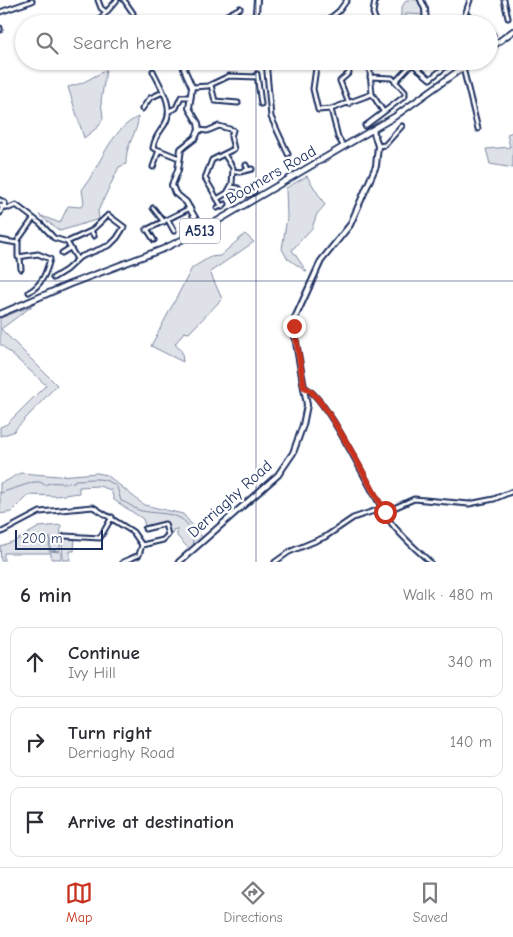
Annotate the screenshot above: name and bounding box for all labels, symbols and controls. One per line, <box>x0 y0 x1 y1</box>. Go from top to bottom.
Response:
search box <box>15 15 498 70</box>
icon: search <box>33 29 61 57</box>
text: Search here <box>73 32 172 54</box>
street label: Boomers Road <box>223 142 319 208</box>
road number: A513 <box>180 218 220 244</box>
route end <box>283 315 306 338</box>
street label: Derriaghy Road <box>184 457 276 541</box>
route start <box>374 501 397 524</box>
scale bar <box>15 527 102 550</box>
text: 200 m <box>22 530 63 547</box>
text: 6 min <box>20 583 72 607</box>
text: Walk · 480 m <box>403 586 493 604</box>
text: Continue <box>68 642 140 664</box>
icon: ahead <box>21 648 49 676</box>
text: 340 m <box>448 653 492 671</box>
text: Ivy Hill <box>68 664 116 682</box>
text: Turn right <box>68 722 152 744</box>
icon: right <box>21 728 49 756</box>
text: 140 m <box>450 733 492 751</box>
text: Derriaghy Road <box>68 744 175 762</box>
icon: arrive <box>21 808 49 836</box>
text: Arrive at destination <box>68 811 234 833</box>
tab: Map <box>65 879 93 926</box>
tab: Directions <box>223 879 283 926</box>
tab: Saved <box>413 879 448 926</box>

